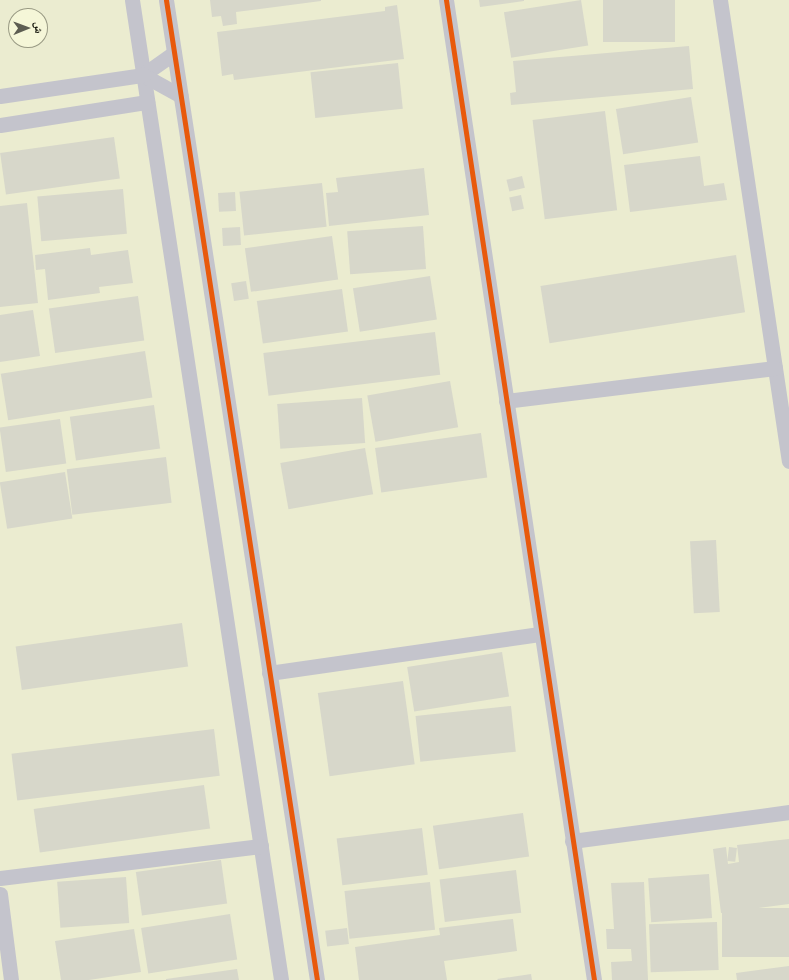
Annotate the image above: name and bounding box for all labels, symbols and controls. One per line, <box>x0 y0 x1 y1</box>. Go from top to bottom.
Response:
north arrow <box>8 8 48 48</box>
text: ش <box>33 22 46 34</box>

